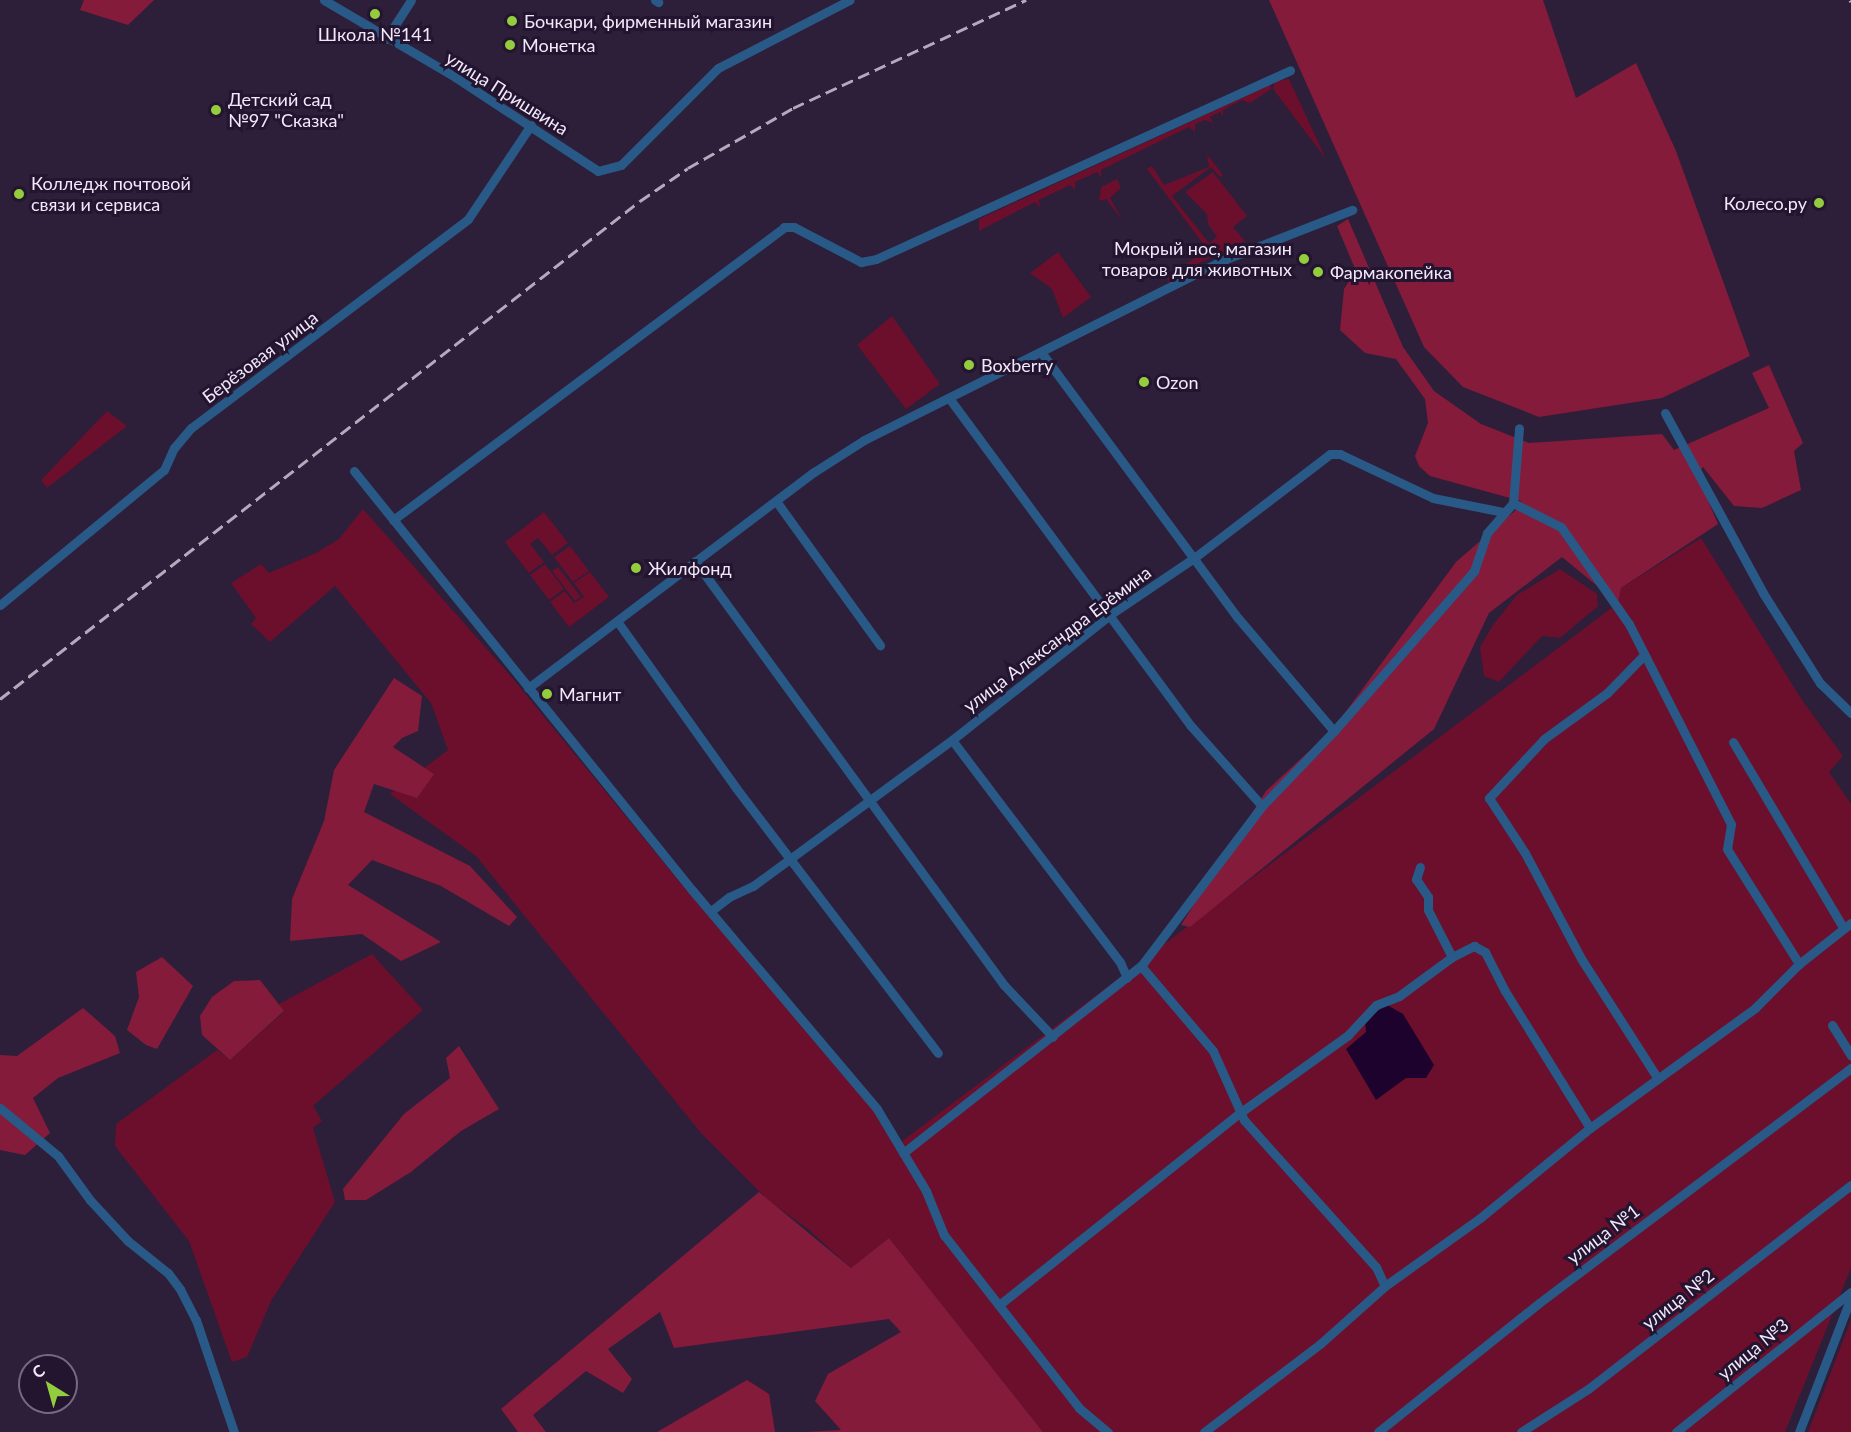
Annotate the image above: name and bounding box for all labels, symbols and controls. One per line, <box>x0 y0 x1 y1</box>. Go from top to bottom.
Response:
marker: Школа №141 <box>368 7 382 21</box>
place label: Бочкари, фирменный магазин <box>524 10 772 32</box>
marker: Бочкари, фирменный магазин <box>505 14 519 28</box>
place label: Школа №141 <box>318 23 432 45</box>
place label: Монетка <box>522 34 596 56</box>
marker: Монетка <box>503 38 517 52</box>
street label: улица Пришвина <box>442 47 572 139</box>
place label: Детский сад №97 "Сказка" <box>228 89 344 132</box>
marker: Детский сад №97 "Сказка" <box>209 103 223 117</box>
place label: Колледж почтовой связи и сервиса <box>31 173 191 216</box>
marker: Колледж почтовой связи и сервиса <box>12 187 26 201</box>
place label: Колесо.ру <box>1724 192 1807 214</box>
marker: Колесо.ру <box>1812 196 1826 210</box>
place label: Мокрый нос, магазин товаров для животных <box>1102 238 1292 280</box>
marker: Мокрый нос, магазин товаров для животных <box>1297 252 1311 266</box>
place label: Фармакопейка <box>1330 261 1452 283</box>
marker: Фармакопейка <box>1311 265 1325 279</box>
street label: Берёзовая улица <box>198 307 322 407</box>
place label: Boxberry <box>981 354 1053 376</box>
marker: Boxberry <box>962 358 976 372</box>
place label: Ozon <box>1156 371 1198 393</box>
marker: Ozon <box>1137 375 1151 389</box>
place label: Жилфонд <box>648 557 732 579</box>
marker: Жилфонд <box>629 561 643 575</box>
street label: улица Александра Ерёмина <box>959 561 1155 717</box>
place label: Магнит <box>559 683 621 705</box>
marker: Магнит <box>540 687 554 701</box>
street label: улица №1 <box>1563 1200 1643 1268</box>
street label: улица №2 <box>1638 1264 1718 1334</box>
street label: улица №3 <box>1713 1314 1793 1384</box>
north arrow <box>18 1354 78 1414</box>
text: С <box>28 1360 48 1382</box>

